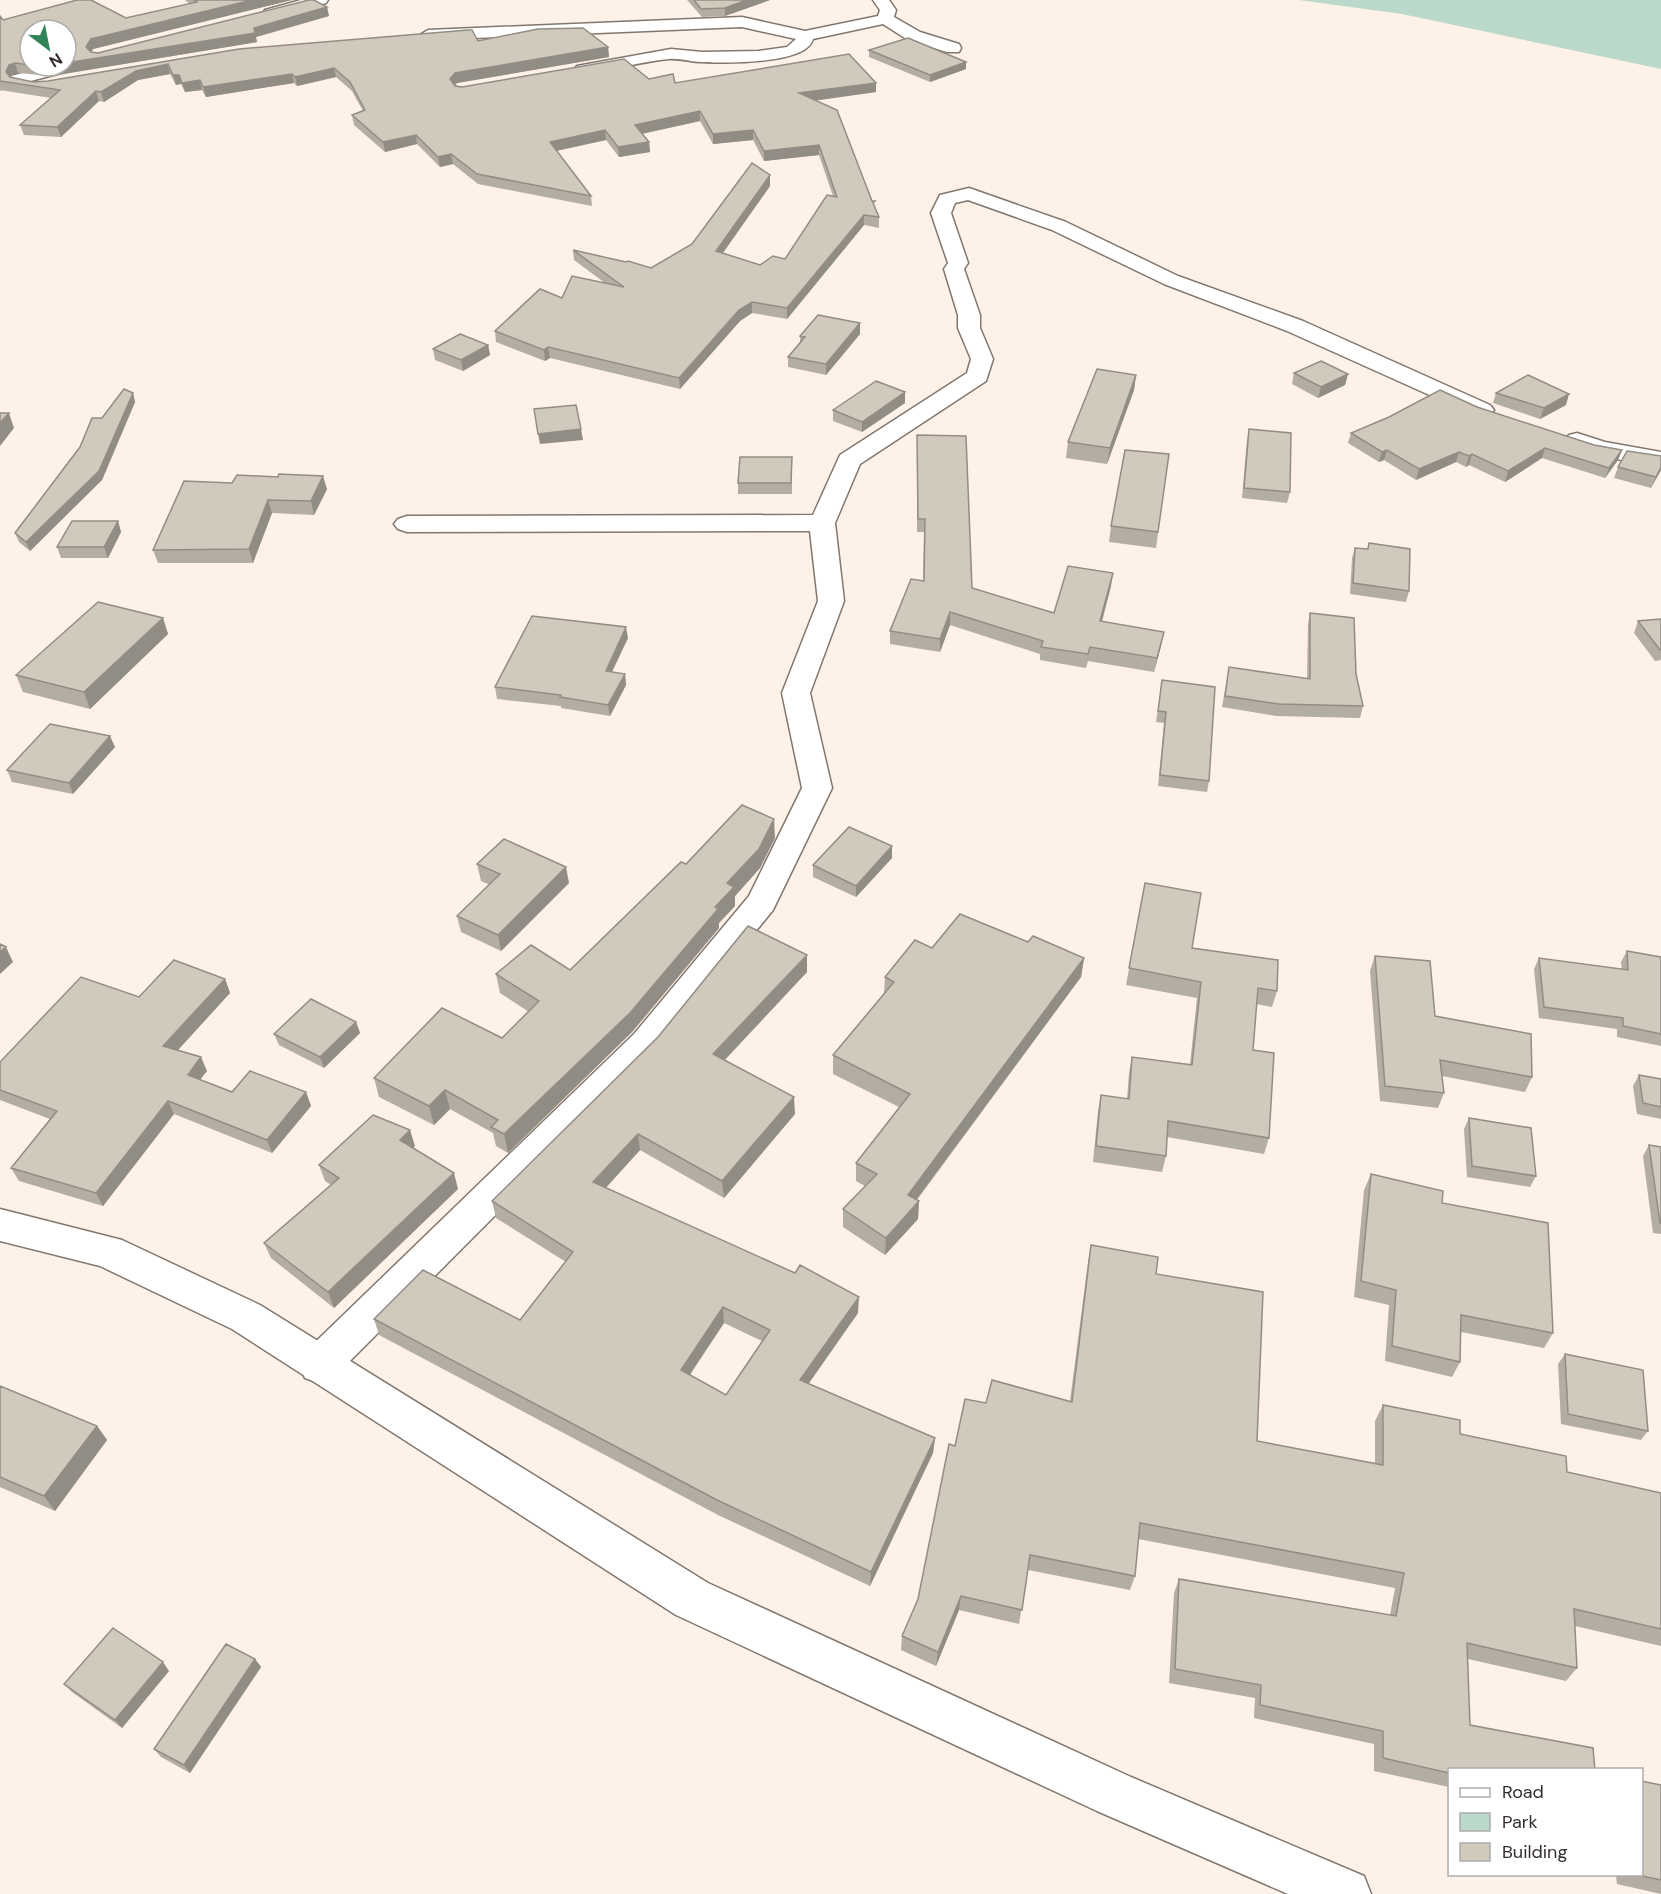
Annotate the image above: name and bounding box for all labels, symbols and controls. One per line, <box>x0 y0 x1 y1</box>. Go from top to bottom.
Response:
north arrow <box>18 18 78 78</box>
text: N <box>45 48 66 72</box>
legend <box>1448 1768 1643 1876</box>
text: Road <box>1502 1780 1544 1804</box>
text: Park <box>1502 1810 1538 1834</box>
text: Building <box>1502 1840 1567 1864</box>

